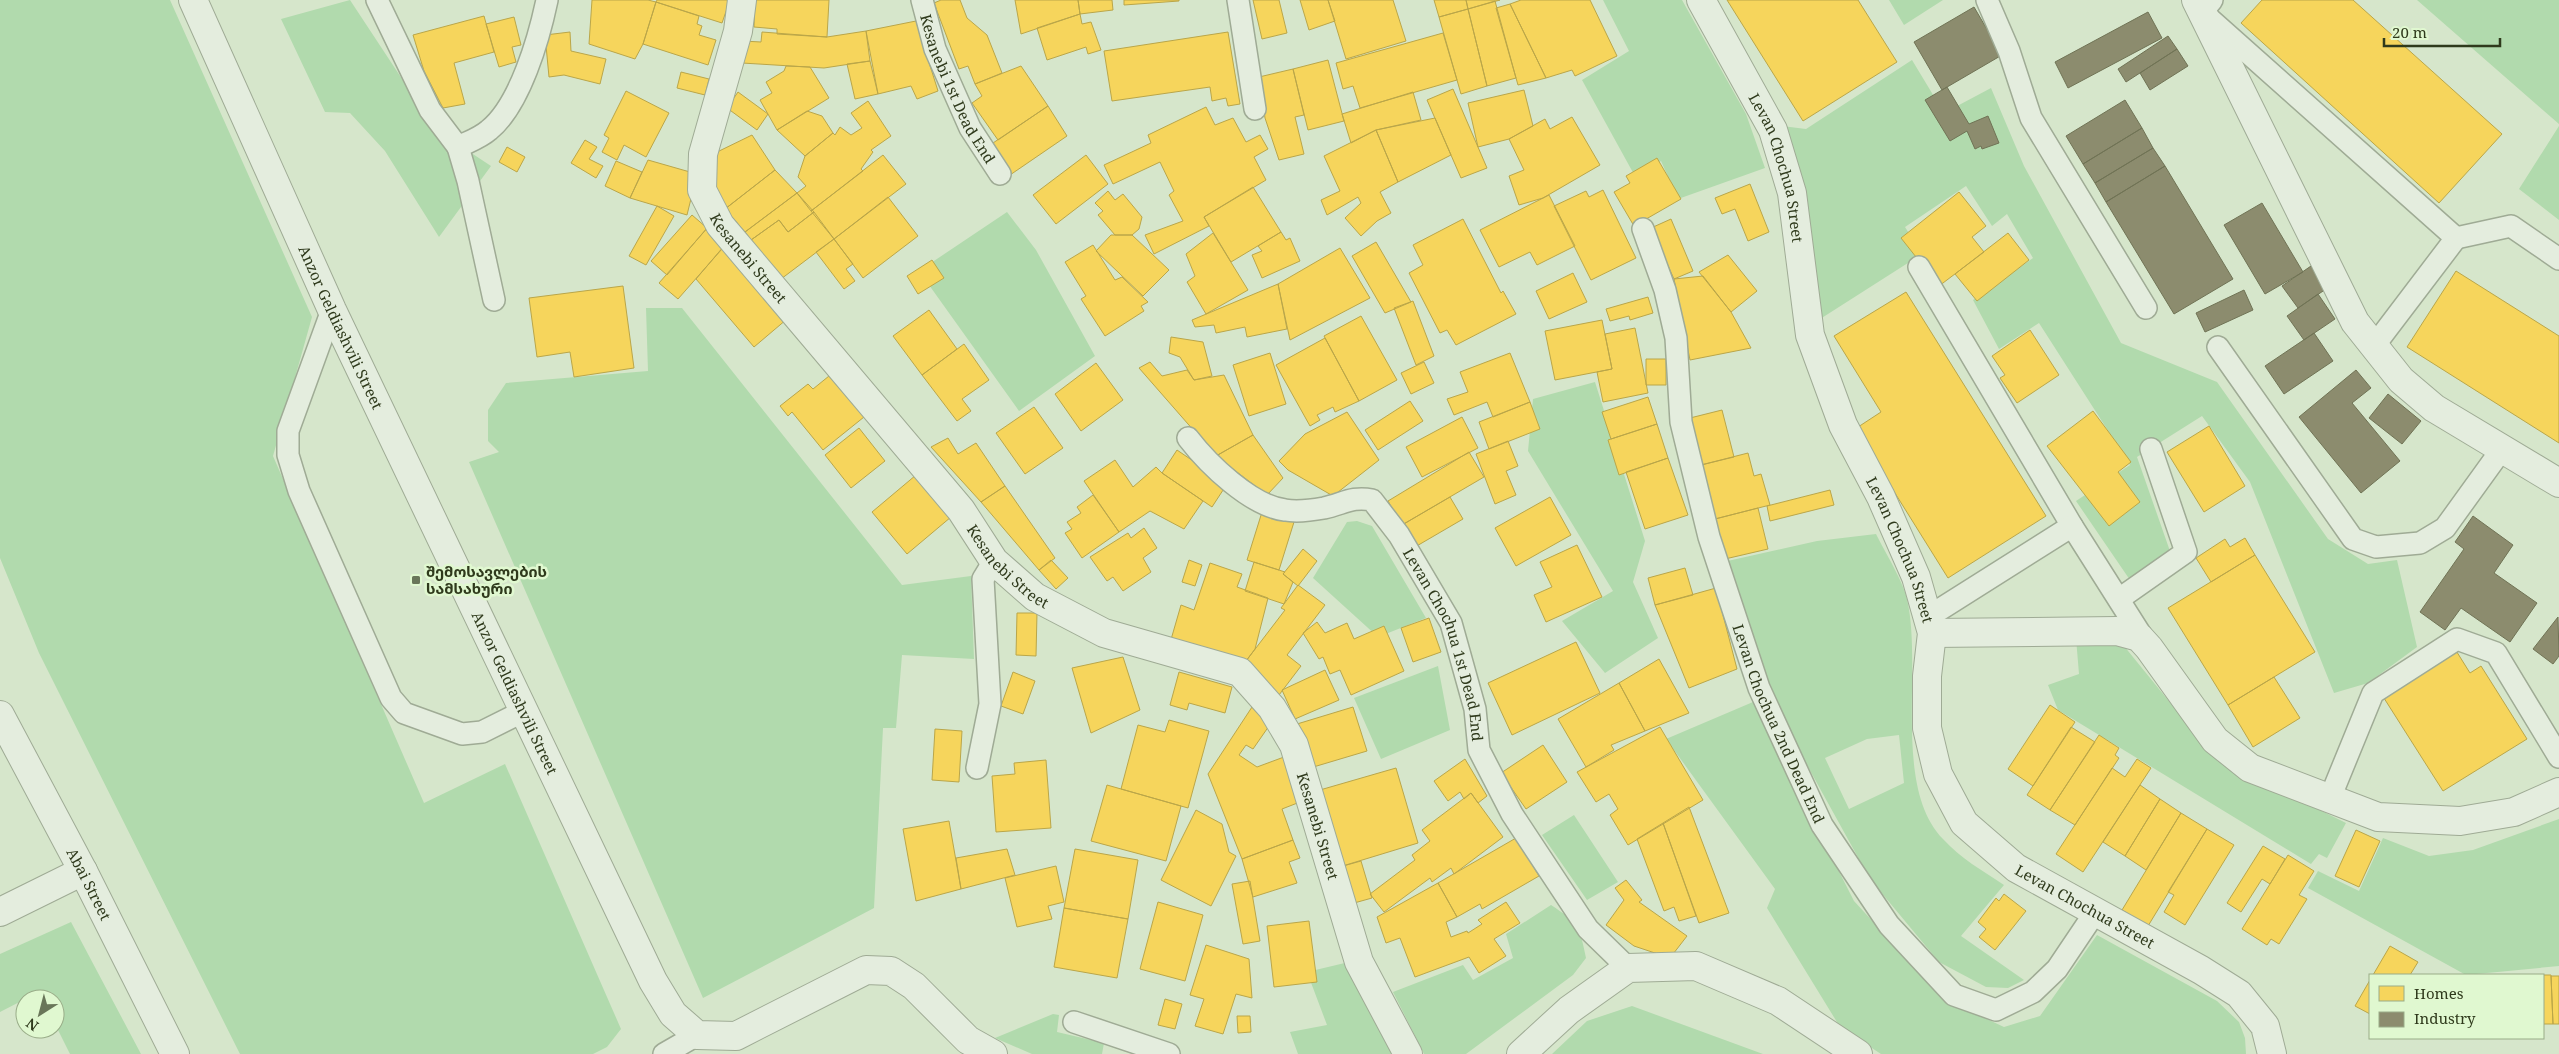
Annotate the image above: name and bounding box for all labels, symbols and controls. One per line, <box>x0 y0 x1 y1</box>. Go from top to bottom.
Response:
street label: Kesanebi 1st Dead End <box>916 12 1000 167</box>
scale bar <box>2384 15 2500 47</box>
text: 20 m <box>2392 22 2427 42</box>
street label: Levan Chochua Street <box>1745 90 1808 244</box>
street label: Kesanebi Street <box>706 210 792 307</box>
street label: Anzor Geldiashvili Street <box>294 242 388 412</box>
street label: Levan Chochua Street <box>1862 473 1939 625</box>
street label: Kesanebi Street <box>963 520 1052 613</box>
street label: Levan Chochua 1st Dead End <box>1399 544 1488 742</box>
place label: შემოსავლების სამსახური <box>426 561 547 598</box>
marker: შემოსავლების სამსახური <box>410 574 422 586</box>
street label: Anzor Geldiashvili Street <box>468 608 563 778</box>
street label: Levan Chochua 2nd Dead End <box>1729 621 1830 826</box>
street label: Kesanebi Street <box>1293 770 1344 882</box>
street label: Abai Street <box>62 844 116 923</box>
street label: Levan Chochua Street <box>2012 860 2158 953</box>
legend <box>2369 974 2544 1039</box>
text: Homes <box>2414 983 2464 1003</box>
north arrow <box>15 989 65 1039</box>
text: Industry <box>2414 1008 2476 1028</box>
text: N <box>22 1014 42 1036</box>

